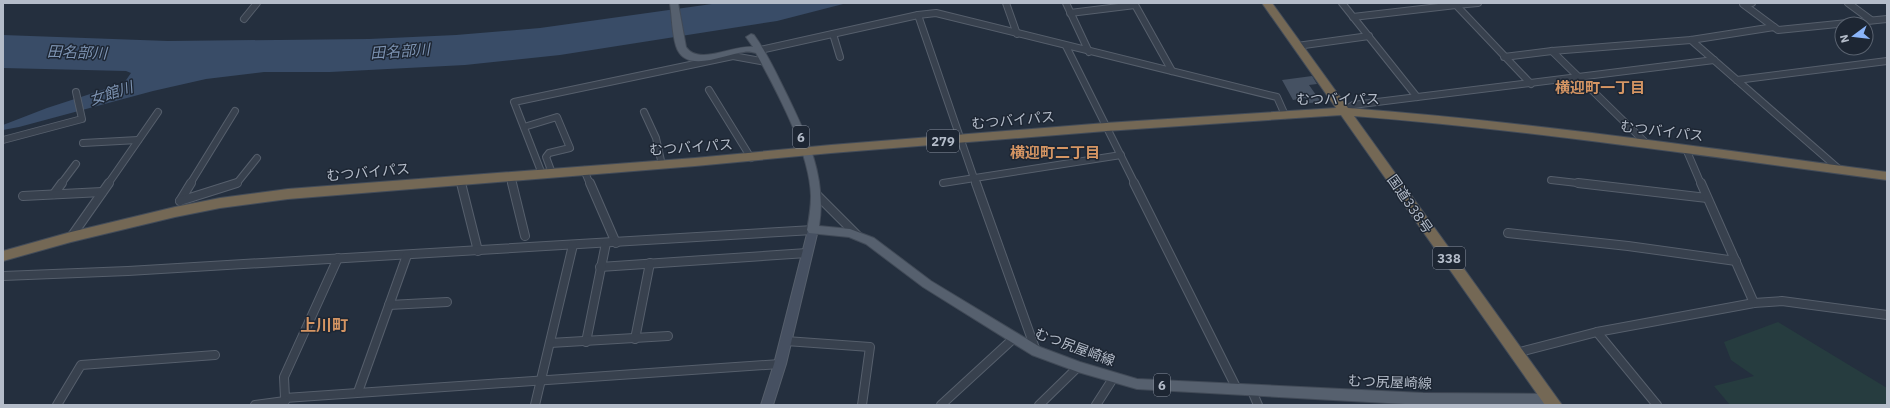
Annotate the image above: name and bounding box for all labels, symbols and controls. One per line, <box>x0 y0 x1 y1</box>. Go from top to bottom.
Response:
north arrow <box>1834 16 1874 56</box>
text: N <box>1837 33 1852 44</box>
water label: 田名部川 <box>369 39 433 63</box>
water label: 田名部川 <box>47 41 109 63</box>
water label: 女館川 <box>87 76 137 109</box>
district label: 横迎町一丁目 <box>1555 78 1645 97</box>
street label: むつバイパス <box>1296 90 1380 108</box>
street label: むつバイパス <box>971 107 1055 133</box>
street label: むつバイパス <box>1619 117 1705 145</box>
road number: 6 <box>793 126 809 148</box>
road number: 279 <box>927 130 959 152</box>
street label: むつバイパス <box>649 135 733 159</box>
district label: 横迎町二丁目 <box>1010 143 1100 162</box>
street label: むつバイパス <box>326 159 410 185</box>
street label: 国道338号 <box>1383 171 1437 237</box>
road number: 338 <box>1433 247 1465 269</box>
district label: 上川町 <box>300 315 348 335</box>
street label: むつ尻屋崎線 <box>1032 324 1118 370</box>
street label: むつ尻屋崎線 <box>1348 372 1432 392</box>
road number: 6 <box>1154 374 1170 396</box>

